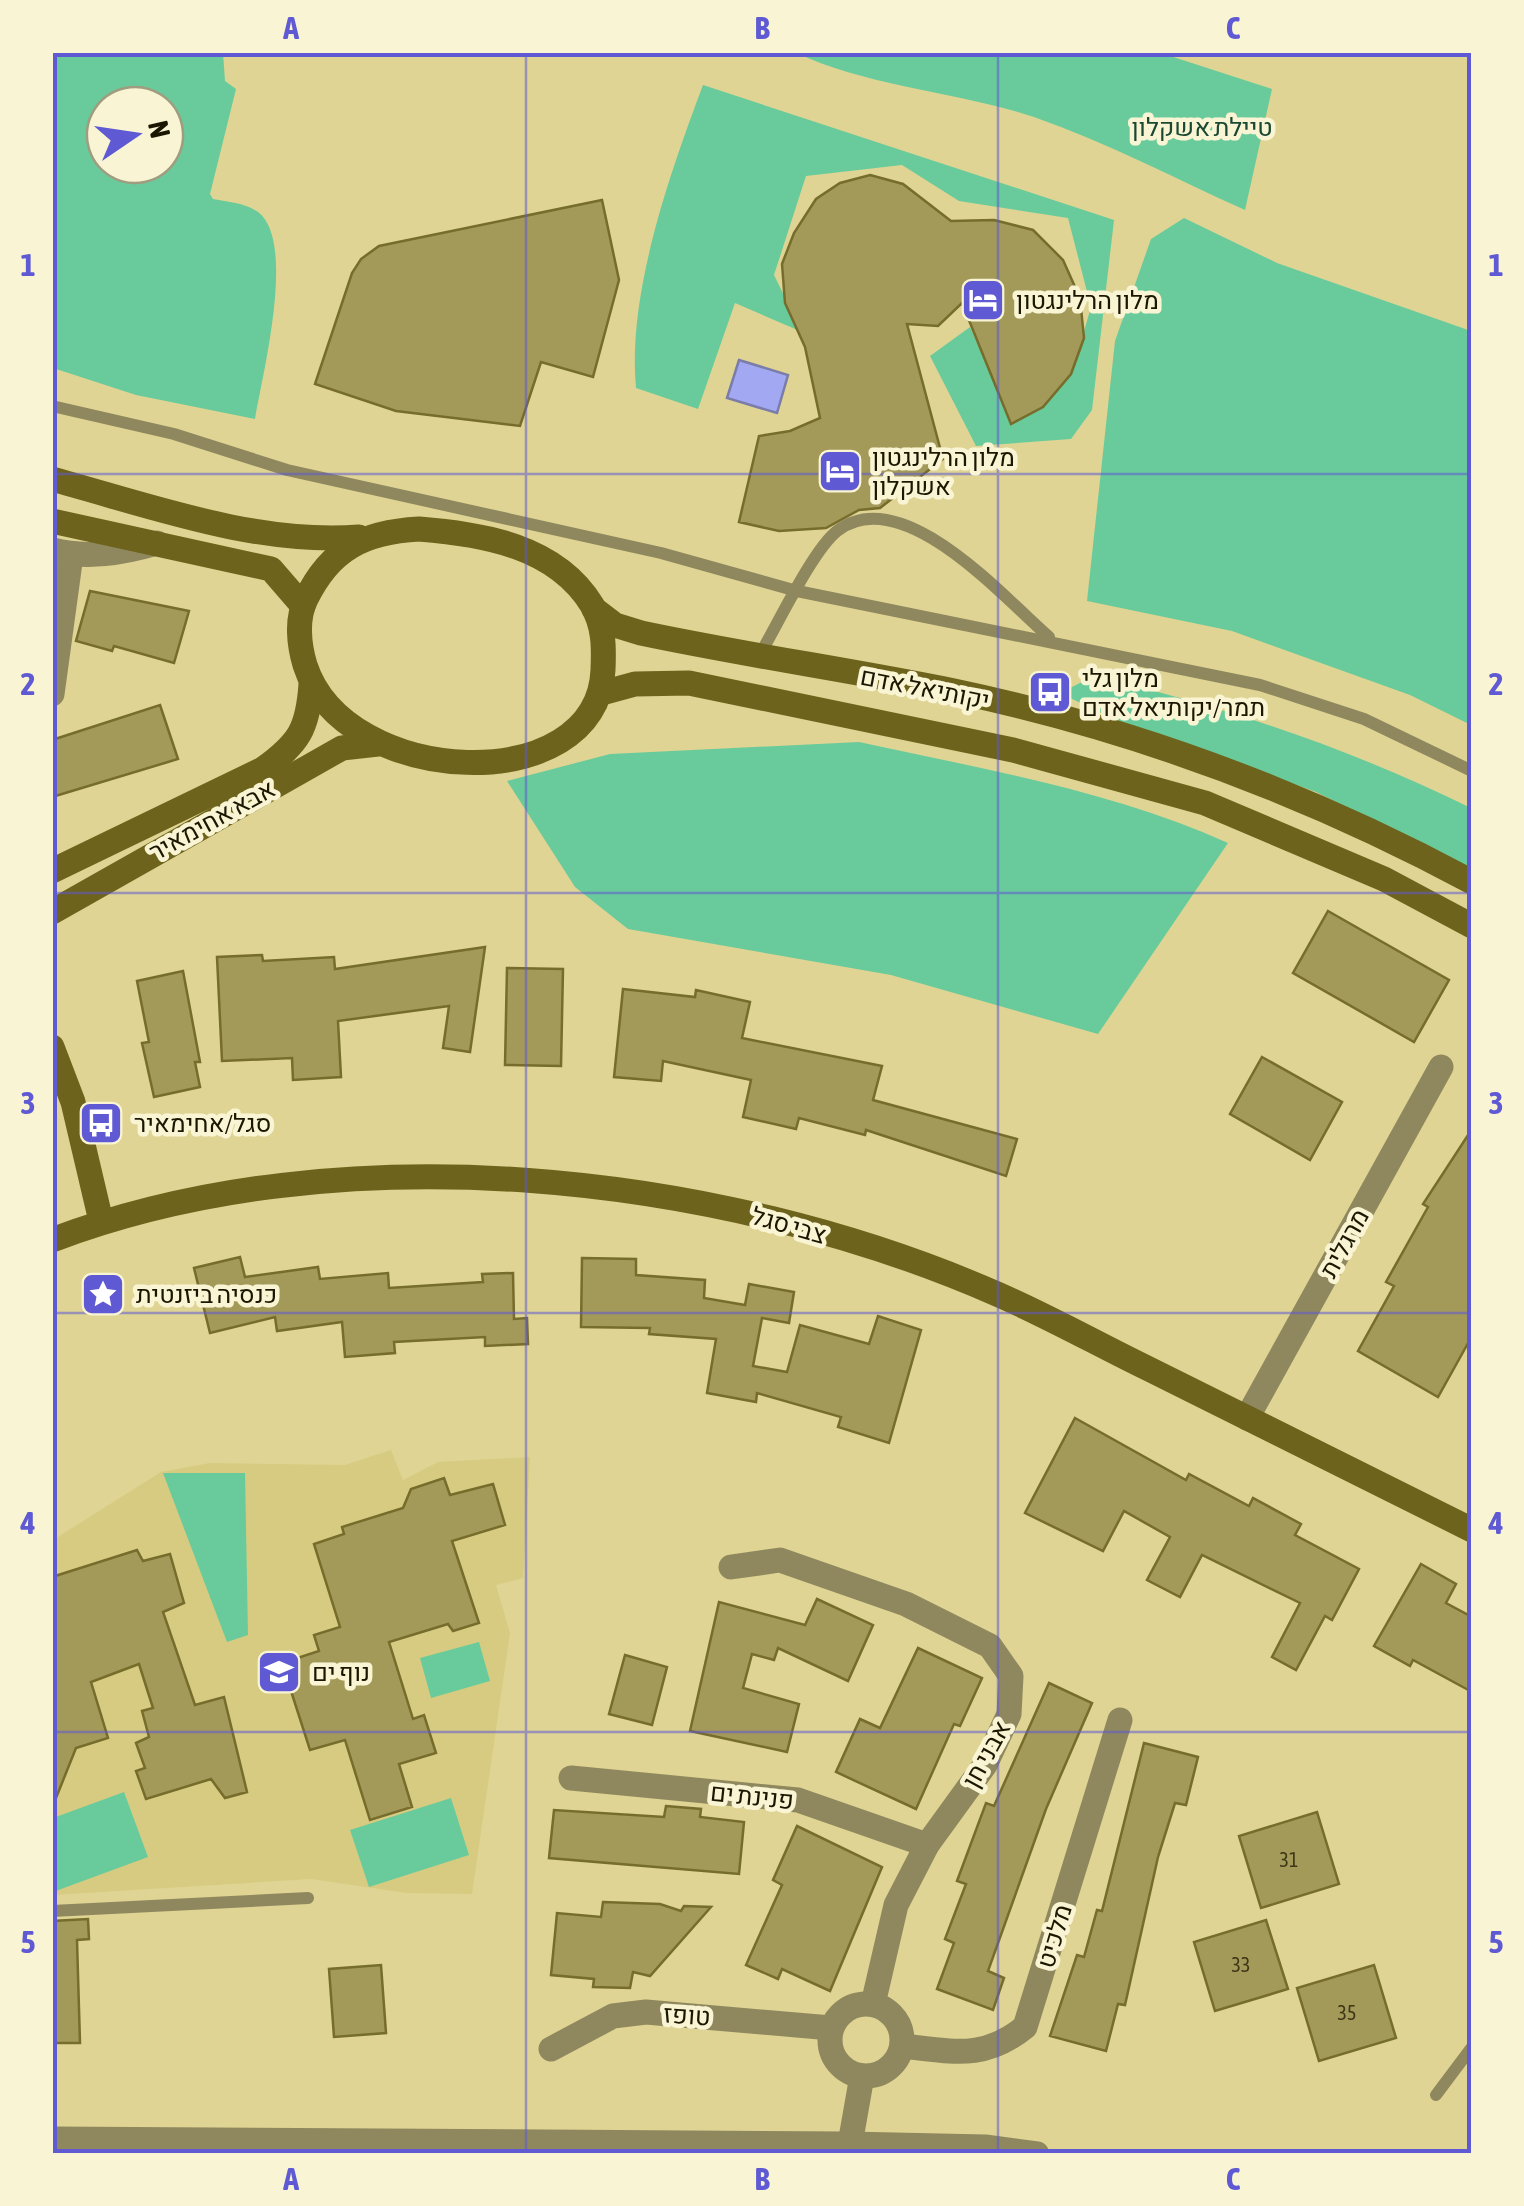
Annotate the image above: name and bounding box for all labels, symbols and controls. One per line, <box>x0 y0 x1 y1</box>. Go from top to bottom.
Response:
text: A <box>282 9 299 46</box>
text: B <box>754 9 770 46</box>
text: C <box>1226 9 1241 46</box>
north arrow <box>85 85 185 185</box>
park label: טיילת אשקלון <box>1131 113 1273 141</box>
text: N <box>142 118 177 141</box>
text: 1 <box>20 246 36 283</box>
text: 1 <box>1488 246 1504 283</box>
hotel icon: מלון הרלינגטון <box>960 277 1006 323</box>
place label: מלון הרלינגטון <box>1016 286 1159 314</box>
place label: מלון הרלינגטון אשקלון <box>872 443 1015 500</box>
hotel icon: מלון הרלינגטון אשקלון <box>817 448 863 494</box>
street label: יקותיאל אדם <box>858 662 992 714</box>
place label: מלון גלי תמר/יקותיאל אדם <box>1082 664 1265 721</box>
text: 2 <box>20 665 36 702</box>
text: 2 <box>1488 665 1504 702</box>
bus stop icon: מלון גלי תמר/יקותיאל אדם <box>1027 669 1073 715</box>
street label: אבא אחימאיר <box>144 774 280 866</box>
text: 3 <box>20 1084 36 1121</box>
text: 3 <box>1488 1084 1504 1121</box>
bus stop icon: סגל/אחימאיר <box>78 1100 124 1146</box>
place label: סגל/אחימאיר <box>134 1109 271 1137</box>
street label: צבי סגל <box>748 1201 830 1249</box>
street label: מרגלית <box>1314 1204 1374 1282</box>
place icon: כנסיה ביזנטית <box>80 1271 126 1317</box>
place label: כנסיה ביזנטית <box>136 1280 277 1308</box>
text: 4 <box>19 1504 36 1541</box>
text: 4 <box>1487 1504 1504 1541</box>
school or university icon: נוף ים <box>256 1649 302 1695</box>
place label: נוף ים <box>312 1658 370 1686</box>
street label: אבני חן <box>956 1716 1016 1792</box>
street label: פנינת ים <box>709 1778 795 1814</box>
house number: 31 <box>1280 1848 1298 1871</box>
street label: מלכיט <box>1031 1901 1077 1971</box>
text: 5 <box>20 1923 36 1960</box>
text: 5 <box>1488 1923 1504 1960</box>
house number: 33 <box>1232 1953 1250 1976</box>
street label: טופז <box>662 1999 712 2031</box>
house number: 35 <box>1338 2001 1356 2024</box>
text: A <box>282 2160 299 2197</box>
text: B <box>754 2160 770 2197</box>
text: C <box>1226 2160 1241 2197</box>

